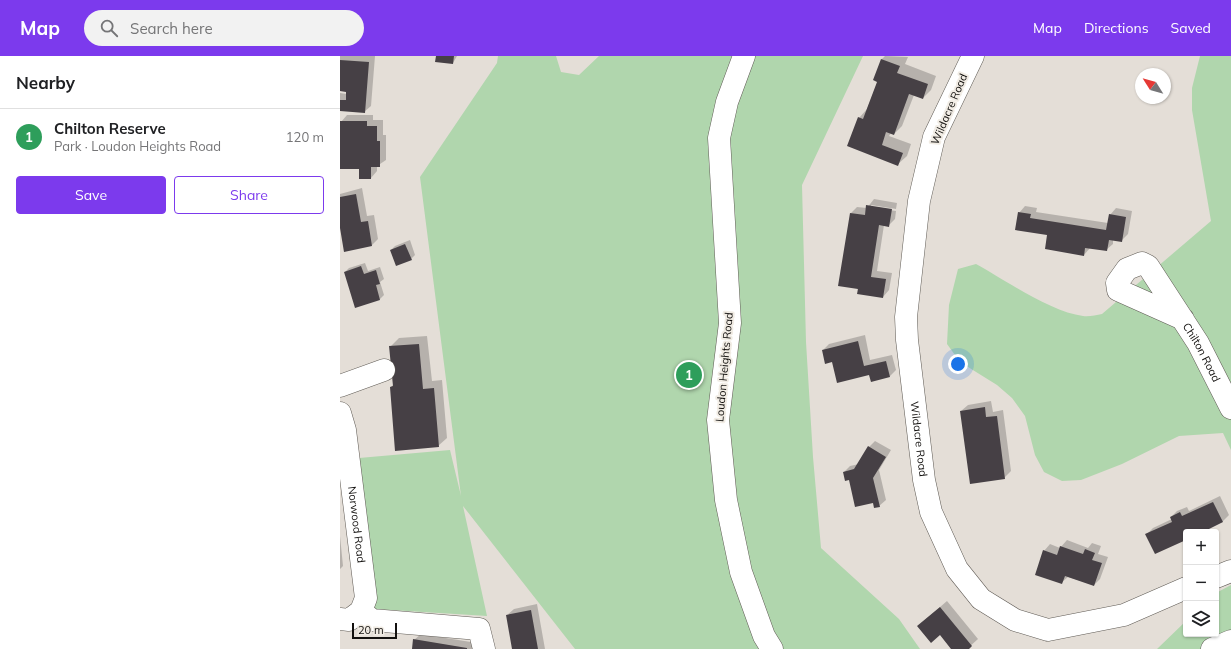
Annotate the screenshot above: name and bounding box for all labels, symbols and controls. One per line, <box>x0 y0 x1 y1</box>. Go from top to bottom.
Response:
search box <box>84 10 364 46</box>
text: Map <box>20 16 60 40</box>
icon: search <box>98 17 120 39</box>
text: Search here <box>130 19 213 38</box>
text: Map <box>1033 19 1062 37</box>
text: Directions <box>1084 19 1149 37</box>
text: Saved <box>1171 19 1211 37</box>
north arrow <box>1135 68 1171 104</box>
street label: Wildacre Road <box>928 71 970 147</box>
text: Nearby <box>16 72 75 93</box>
text: Chilton Reserve <box>54 119 166 138</box>
text: 1 <box>25 129 33 145</box>
text: 120 m <box>286 129 324 145</box>
text: Park · Loudon Heights Road <box>54 138 221 154</box>
button: Save <box>16 176 166 214</box>
button: Share <box>174 176 324 214</box>
street label: Loudon Heights Road <box>712 312 736 422</box>
street label: Chilton Road <box>1180 320 1224 384</box>
your location <box>948 354 968 374</box>
pin: 1 <box>676 360 702 390</box>
street label: Wildacre Road <box>907 400 931 477</box>
street label: Norwood Road <box>345 485 369 564</box>
map controls <box>1183 529 1219 637</box>
button: + <box>1183 529 1219 565</box>
button: − <box>1183 565 1219 601</box>
button: layers <box>1183 601 1219 637</box>
scale bar <box>352 621 397 640</box>
text: 20 m <box>358 623 384 637</box>

